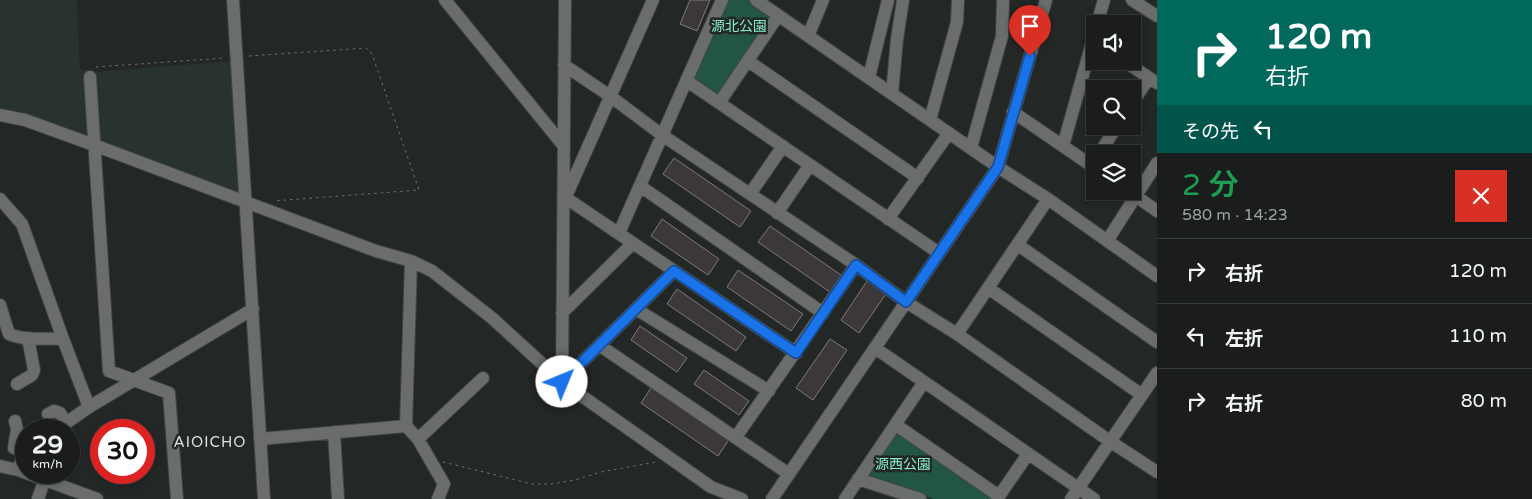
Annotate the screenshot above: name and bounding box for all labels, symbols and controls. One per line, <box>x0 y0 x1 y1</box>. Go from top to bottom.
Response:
pin <box>1009 5 1051 56</box>
icon: arrive <box>1016 12 1044 40</box>
map controls <box>1086 15 1141 200</box>
button: sound <box>1086 15 1141 70</box>
text: 120 m <box>1265 16 1372 58</box>
park label: 源北公園 <box>711 18 767 35</box>
icon: right <box>1182 20 1247 85</box>
text: 右折 <box>1265 64 1309 90</box>
button: search <box>1086 80 1141 135</box>
icon: left <box>1249 115 1277 143</box>
text: その先 <box>1182 121 1239 143</box>
button: layers <box>1086 145 1141 200</box>
text: 2 分 <box>1182 167 1239 204</box>
button: close <box>1455 170 1507 222</box>
text: 580 m · 14:23 <box>1182 205 1288 225</box>
icon: right <box>1182 257 1210 285</box>
text: 120 m <box>1449 260 1507 282</box>
text: 右折 <box>1225 263 1263 285</box>
icon: left <box>1182 322 1210 350</box>
text: 110 m <box>1449 325 1507 347</box>
text: 左折 <box>1225 328 1263 350</box>
position arrow <box>535 355 587 407</box>
icon: right <box>1182 387 1210 415</box>
text: 80 m <box>1461 390 1507 412</box>
text: 右折 <box>1225 393 1263 415</box>
speed limit sign: 30 <box>90 419 155 484</box>
text: 29 <box>32 430 63 460</box>
district label: AIOICHO <box>174 433 246 451</box>
park label: 源西公園 <box>875 456 931 473</box>
text: km/h <box>32 457 63 471</box>

